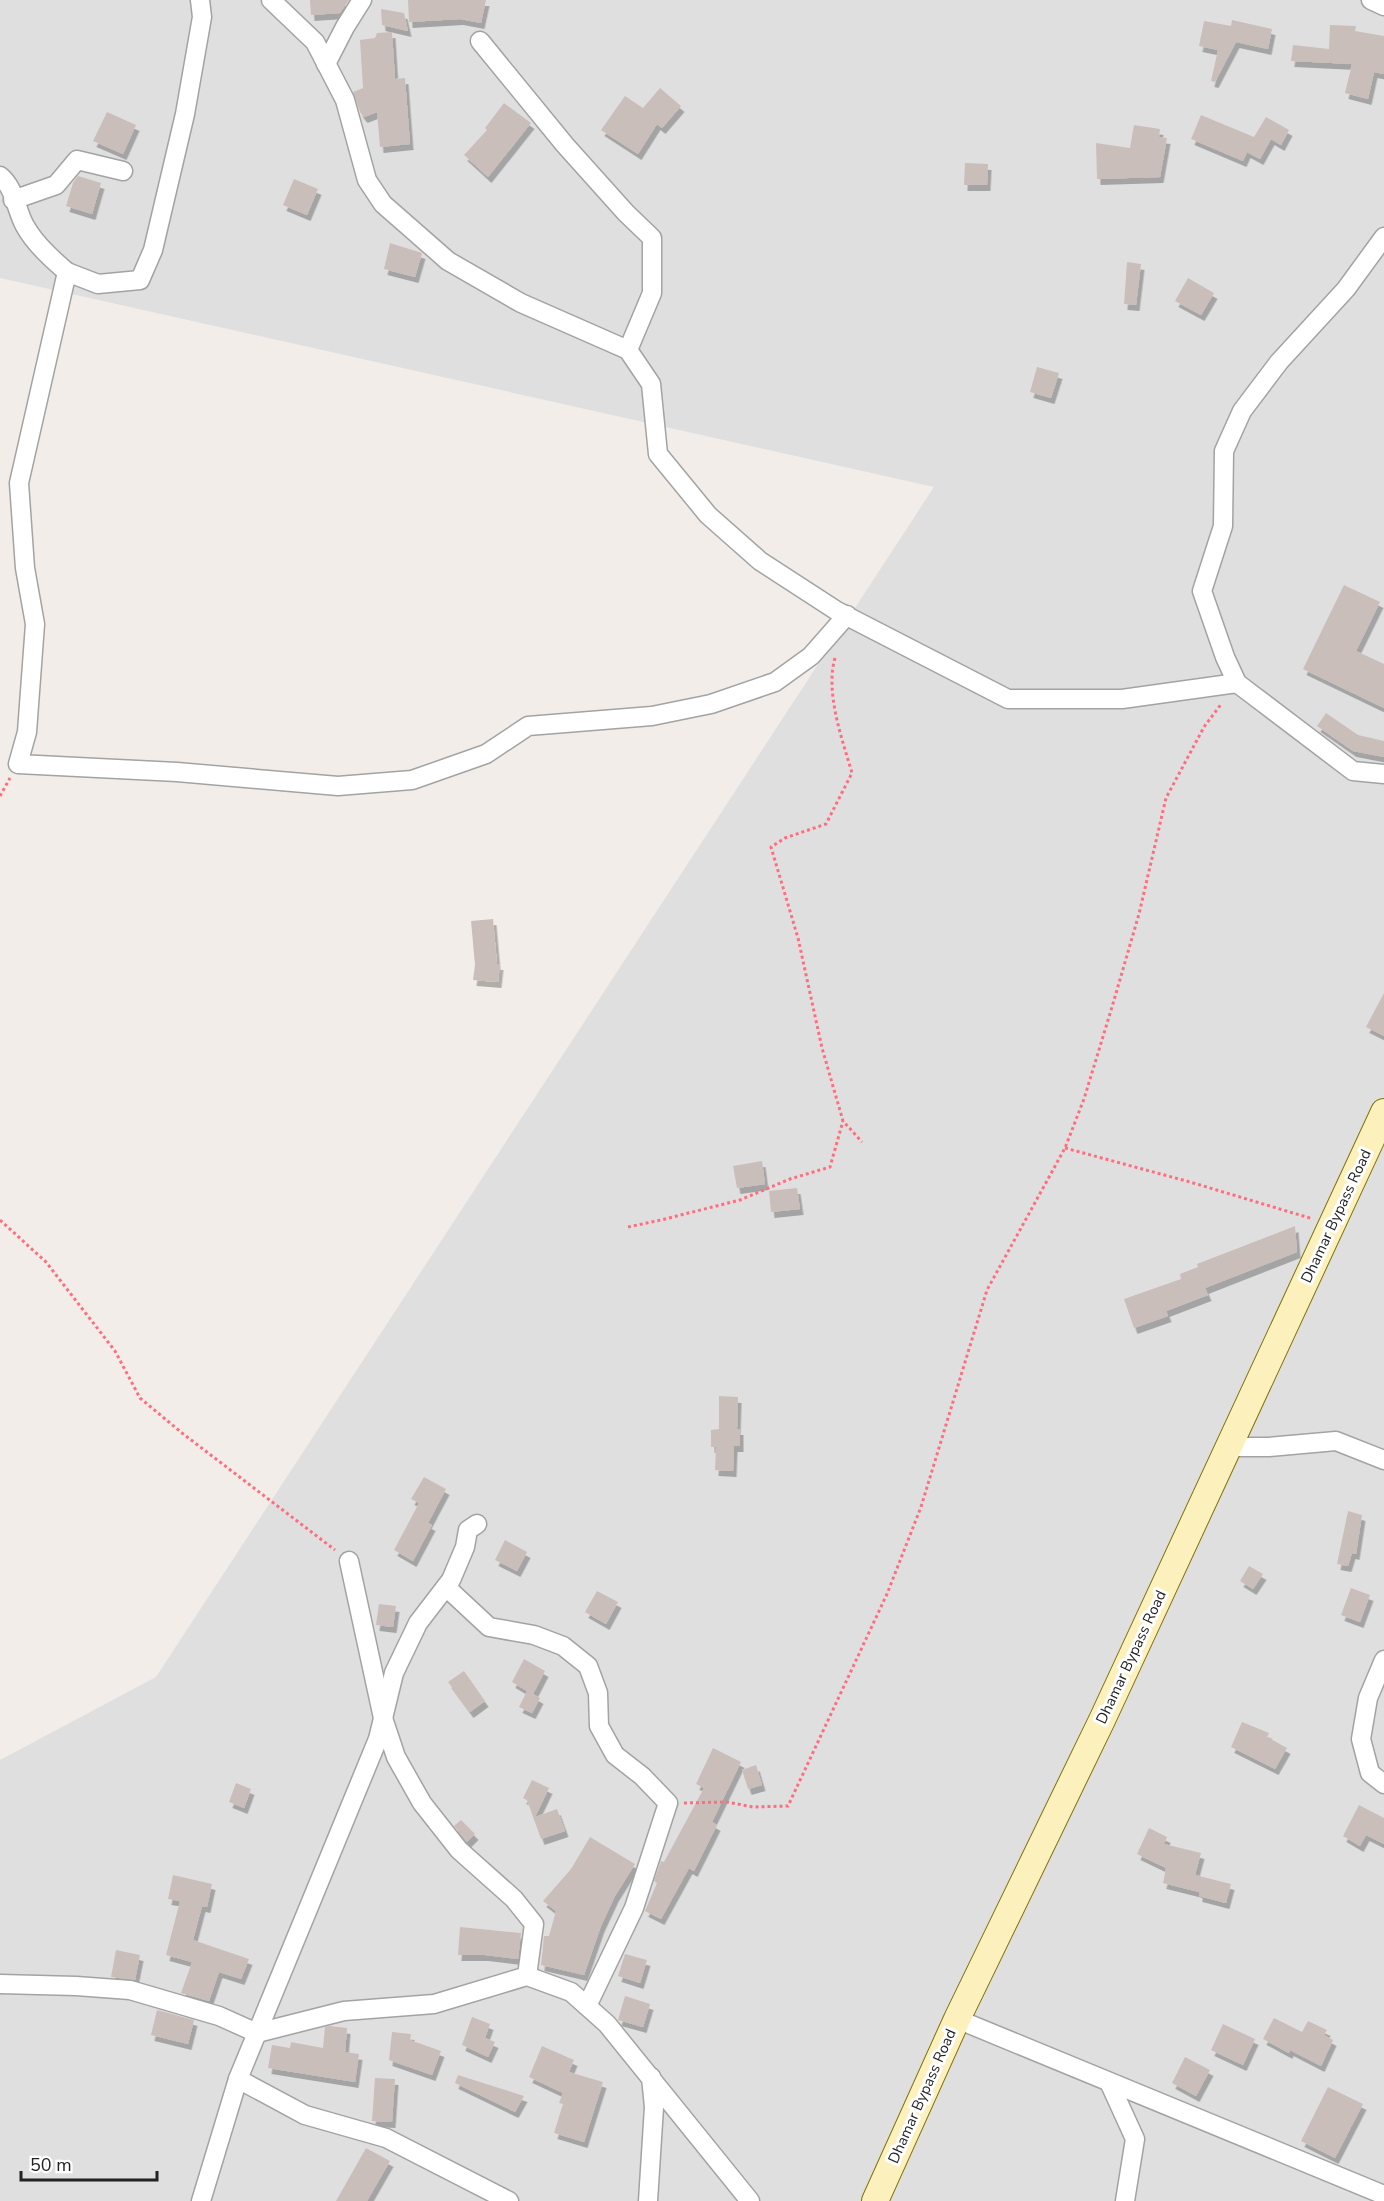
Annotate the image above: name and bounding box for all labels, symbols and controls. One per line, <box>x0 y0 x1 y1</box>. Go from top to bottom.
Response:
street label: Dhamar Bypass Road <box>1296 1146 1376 1286</box>
street label: Dhamar Bypass Road <box>1091 1587 1171 1727</box>
street label: Dhamar Bypass Road <box>883 2026 961 2166</box>
scale bar <box>21 2144 158 2182</box>
text: 50 m <box>30 2153 72 2177</box>

